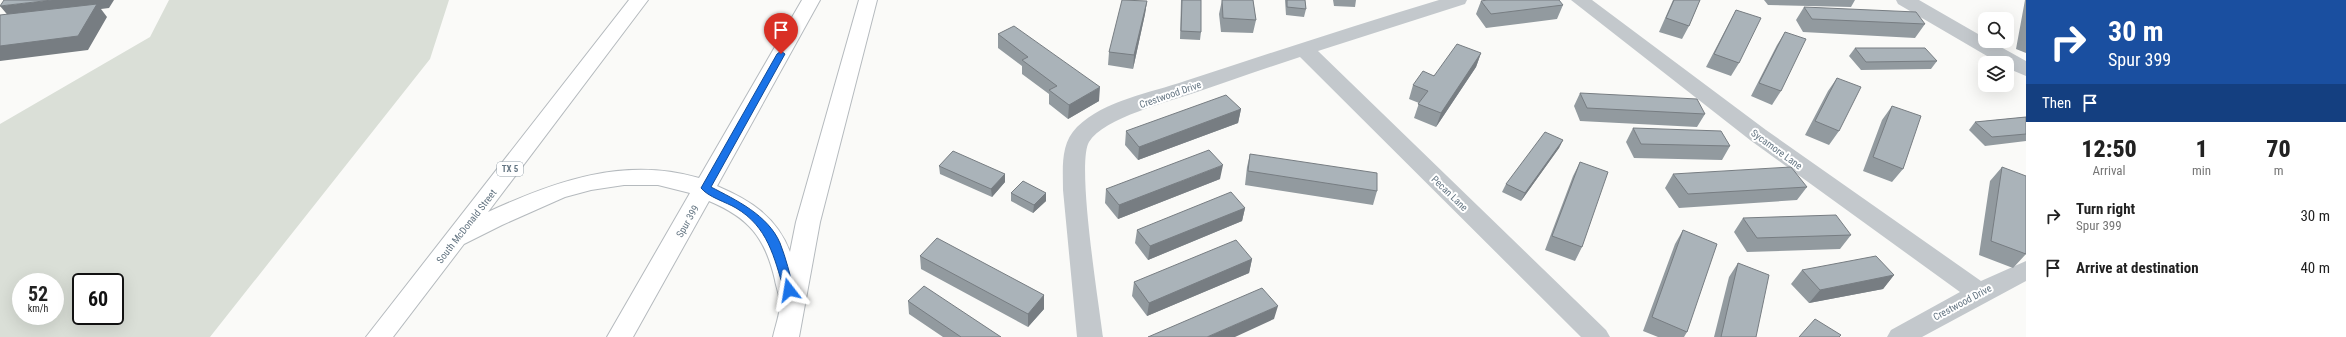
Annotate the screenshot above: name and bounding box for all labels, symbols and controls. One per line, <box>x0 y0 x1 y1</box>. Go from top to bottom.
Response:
map controls <box>1978 12 2014 92</box>
button: search <box>1978 12 2014 48</box>
pin <box>764 13 798 54</box>
text: 30 m <box>2108 15 2164 48</box>
icon: right <box>2042 16 2094 68</box>
icon: arrive <box>770 19 792 41</box>
text: Spur 399 <box>2108 49 2171 70</box>
button: layers <box>1978 56 2014 92</box>
street label: Crestwood Drive <box>1138 79 1203 110</box>
icon: arrive <box>2079 92 2101 114</box>
text: Then <box>2042 94 2071 112</box>
street label: Sycamore Lane <box>1749 127 1805 172</box>
text: 12:50 <box>2081 135 2137 163</box>
text: 1 <box>2195 135 2208 163</box>
text: 70 <box>2266 135 2291 163</box>
road number: TX 5 <box>497 162 523 176</box>
text: Arrival <box>2092 163 2126 178</box>
text: min <box>2192 163 2211 178</box>
text: m <box>2274 163 2283 178</box>
street label: Pecan Lane <box>1429 173 1470 213</box>
street label: South McDonald Street <box>434 187 499 265</box>
text: Turn right <box>2076 200 2135 218</box>
street label: Spur 399 <box>674 203 701 239</box>
icon: right <box>2042 205 2064 227</box>
text: 30 m <box>2300 207 2330 225</box>
text: Spur 399 <box>2076 218 2122 233</box>
icon: arrive <box>2042 257 2064 279</box>
text: Arrive at destination <box>2076 259 2199 277</box>
text: 40 m <box>2300 259 2330 277</box>
position arrow <box>768 269 810 311</box>
speed limit sign: 60 <box>72 273 124 325</box>
text: 52 <box>28 282 48 306</box>
street label: Crestwood Drive <box>1931 282 1994 322</box>
text: km/h <box>28 303 48 314</box>

